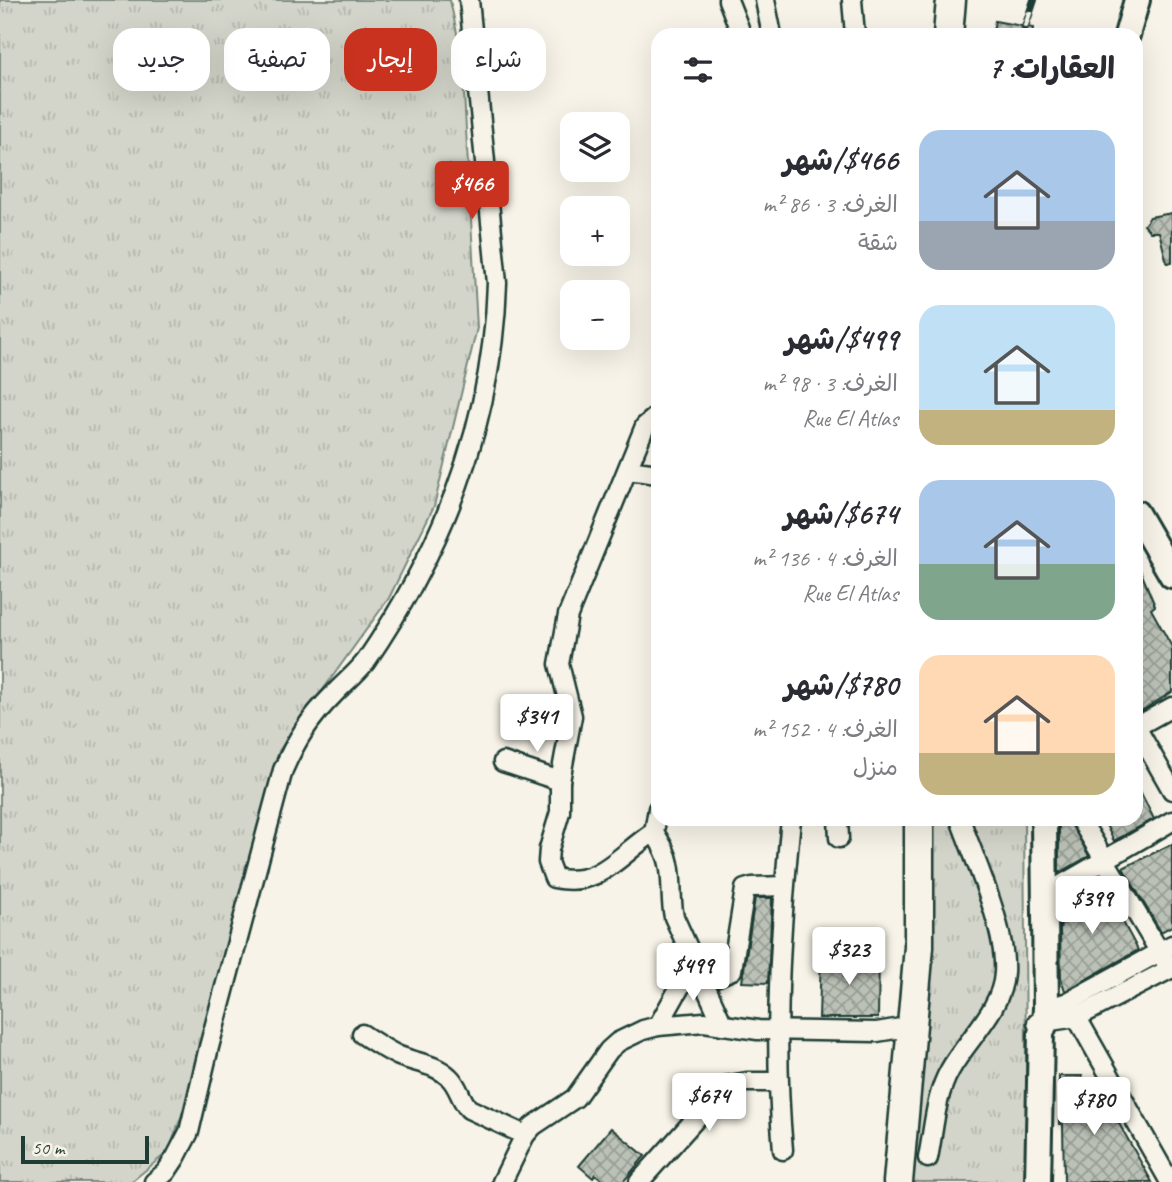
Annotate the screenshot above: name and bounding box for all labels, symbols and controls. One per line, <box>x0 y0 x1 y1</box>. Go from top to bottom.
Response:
chip: جديد <box>113 28 210 91</box>
chip: تصفية <box>224 28 330 91</box>
chip: إيجار <box>344 28 437 91</box>
chip: شراء <box>451 28 546 91</box>
text: العقارات: 7 <box>988 49 1115 87</box>
icon: filters <box>679 51 717 89</box>
map controls <box>560 112 630 350</box>
button: layers <box>560 112 630 182</box>
text: $466/شهر <box>783 141 898 179</box>
icon: home <box>975 158 1059 242</box>
pin: $466 <box>431 162 513 221</box>
text: $466 <box>451 169 493 198</box>
text: الغرف: 3 · 86 m² <box>763 190 898 219</box>
button: + <box>560 196 630 266</box>
text: شقة <box>858 228 898 257</box>
button: − <box>560 280 630 350</box>
text: $499/شهر <box>785 320 898 358</box>
icon: home <box>975 333 1059 417</box>
text: الغرف: 3 · 98 m² <box>763 369 898 398</box>
text: Rue El Atlas <box>802 404 898 433</box>
text: $674/شهر <box>784 495 898 533</box>
icon: home <box>975 508 1059 592</box>
text: الغرف: 4 · 136 m² <box>752 544 898 573</box>
text: Rue El Atlas <box>802 579 898 608</box>
text: $780/شهر <box>784 666 898 704</box>
icon: home <box>975 683 1059 767</box>
pin: $341 <box>496 694 578 754</box>
text: $341 <box>516 702 558 731</box>
text: الغرف: 4 · 152 m² <box>752 715 898 744</box>
text: منزل <box>853 753 898 782</box>
pin: $399 <box>1051 876 1133 936</box>
text: $399 <box>1072 884 1112 913</box>
pin: $323 <box>808 928 890 987</box>
text: $323 <box>828 935 870 964</box>
pin: $499 <box>652 944 734 1003</box>
text: $499 <box>673 951 713 980</box>
pin: $674 <box>668 1074 750 1133</box>
pin: $780 <box>1053 1078 1135 1137</box>
text: $674 <box>688 1081 730 1110</box>
text: $780 <box>1073 1085 1115 1114</box>
scale bar <box>21 1133 149 1165</box>
text: 50 m <box>32 1136 64 1160</box>

